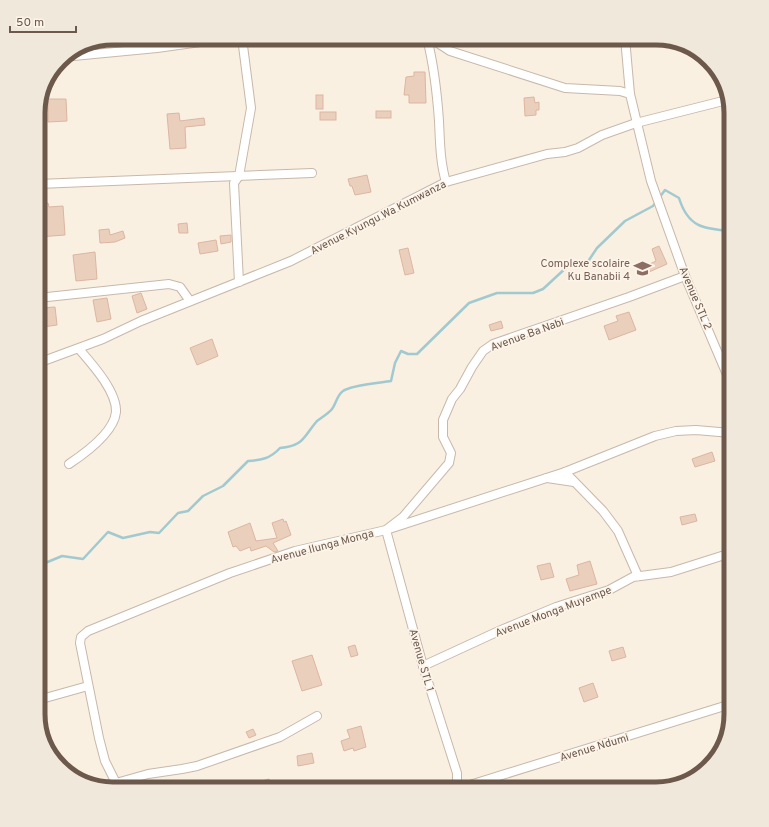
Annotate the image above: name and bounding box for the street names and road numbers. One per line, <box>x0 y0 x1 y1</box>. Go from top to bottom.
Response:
street label: Avenue Kyungu Wa Kumwanza <box>308 177 449 258</box>
street label: Avenue STL 2 <box>675 265 715 332</box>
street label: Avenue Ba Nabi <box>489 315 566 355</box>
street label: Avenue Ilunga Monga <box>269 526 375 567</box>
street label: Avenue Monga Muyampe <box>493 583 614 641</box>
street label: Avenue STL 1 <box>405 627 437 693</box>
street label: Avenue Ndumi <box>558 731 631 765</box>

